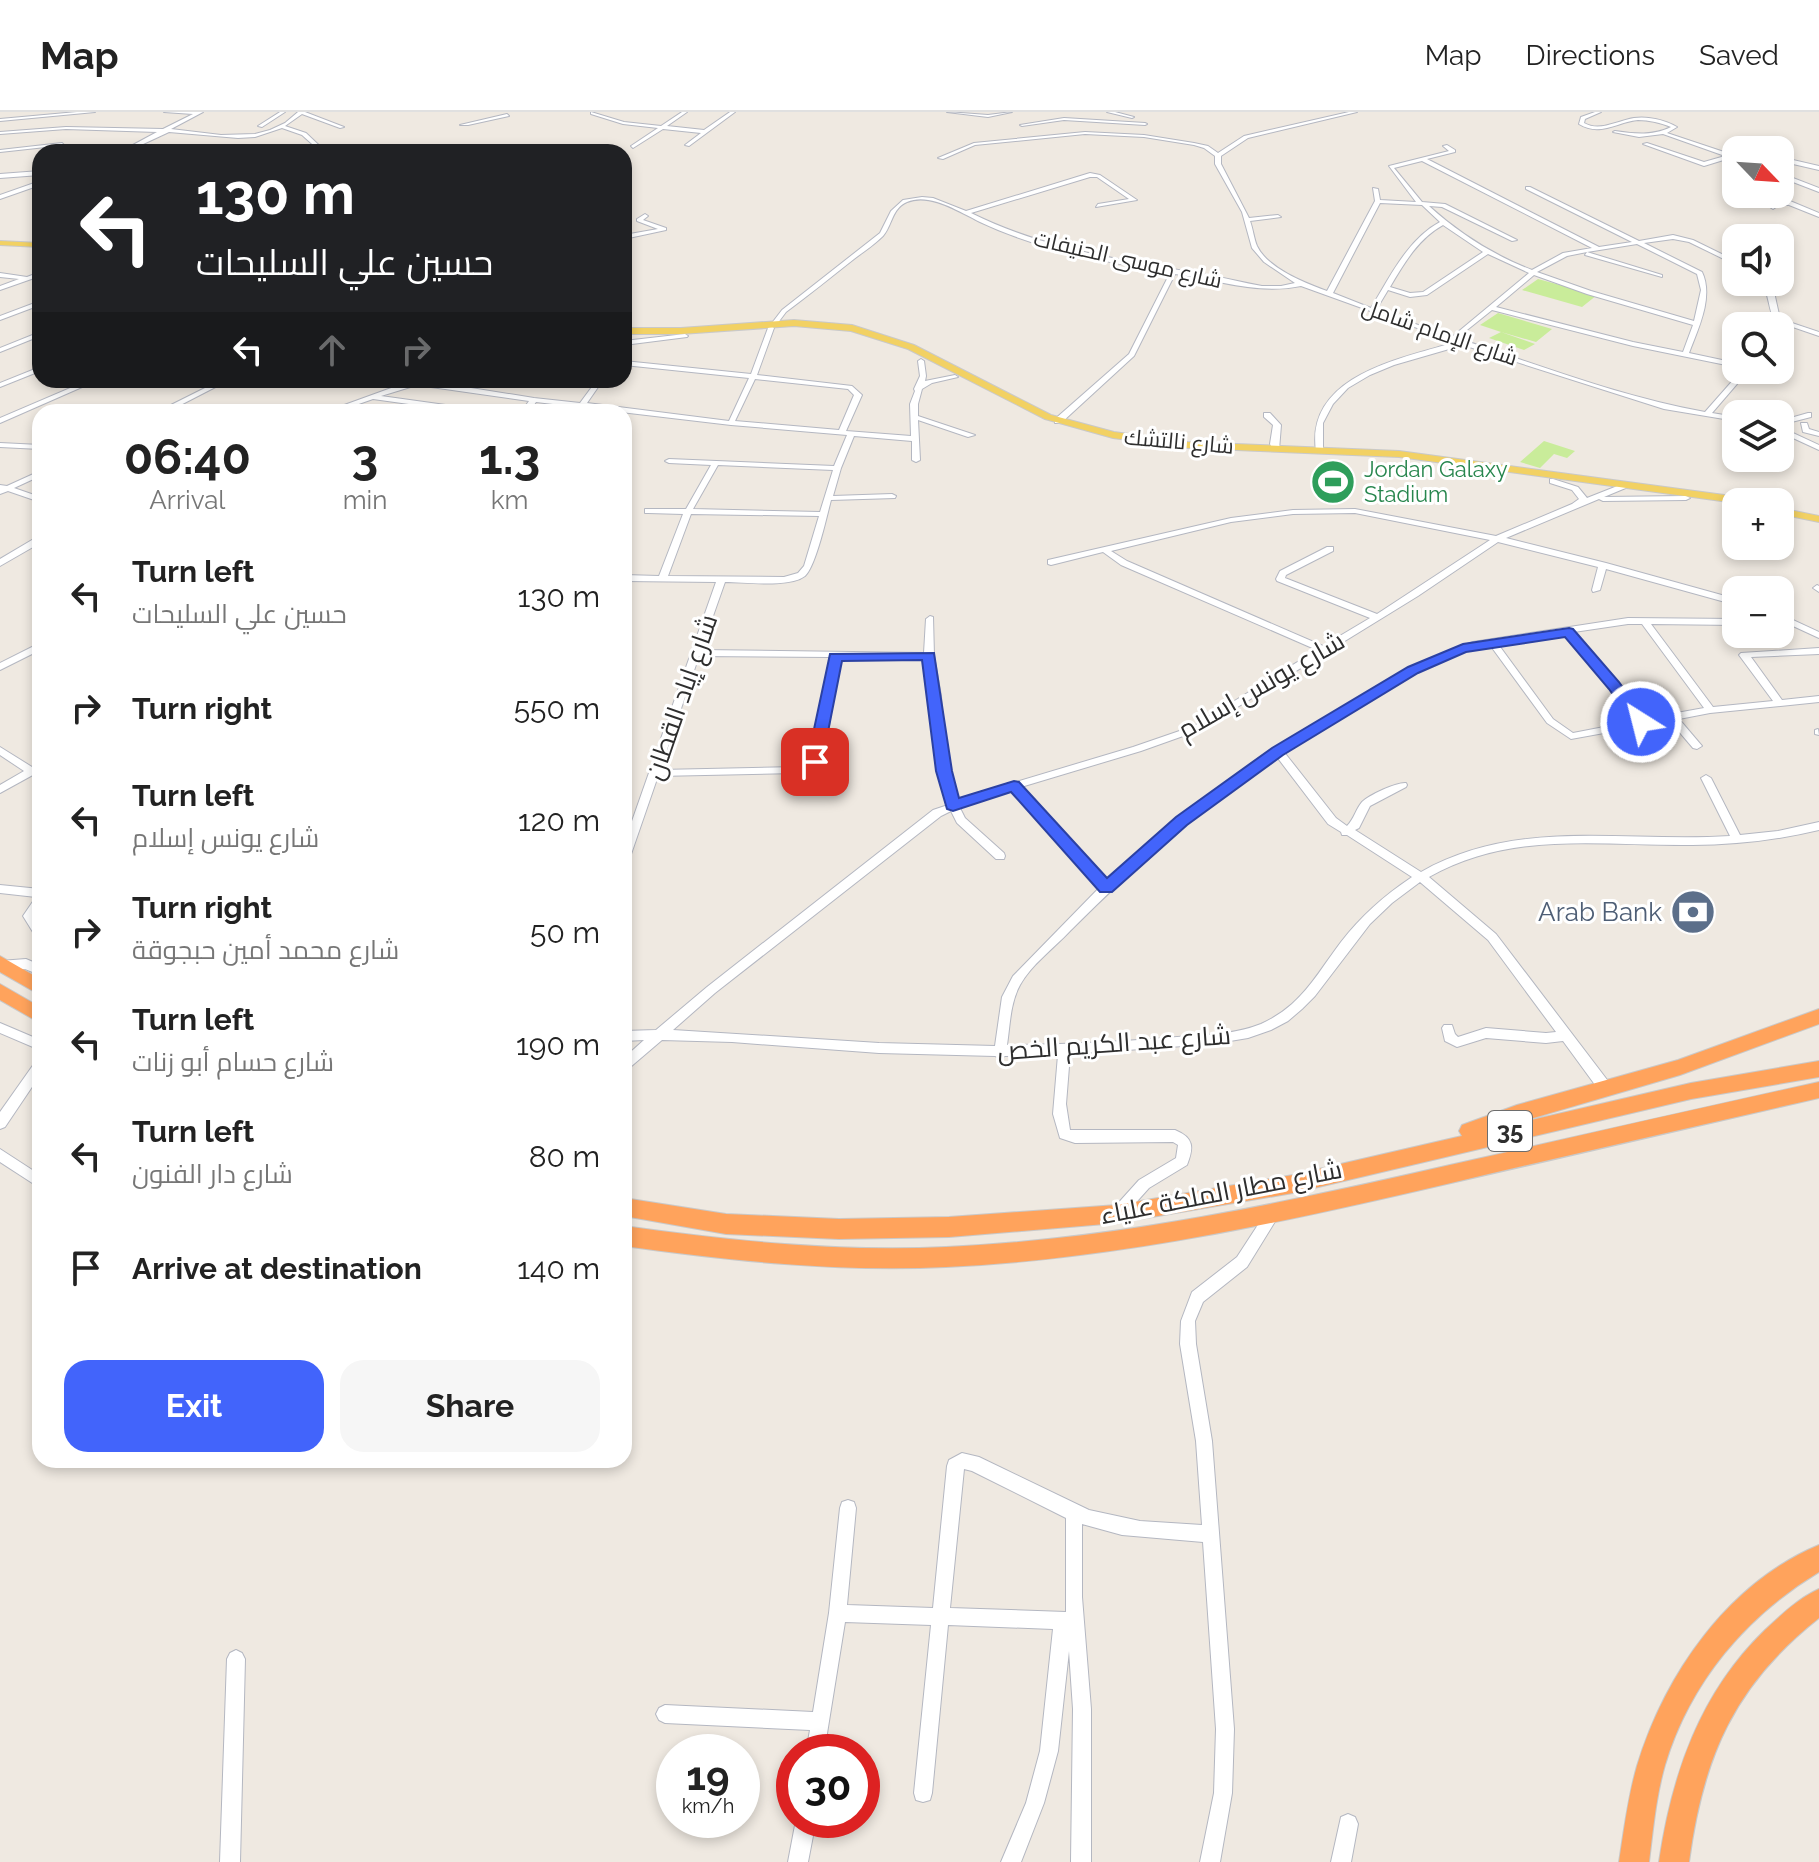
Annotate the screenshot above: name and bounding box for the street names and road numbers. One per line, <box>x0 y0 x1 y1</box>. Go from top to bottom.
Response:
street label: شارع موسى الحنيفات <box>1031 225 1225 295</box>
street label: شارع الإمام شامل <box>1358 293 1521 374</box>
street label: شارع نالتشك <box>1123 423 1235 461</box>
street label: شارع إياد القطان <box>639 610 725 784</box>
street label: شارع يونس إسلام <box>1172 625 1351 747</box>
street label: شارع عبد الكريم الخص <box>996 1020 1232 1069</box>
road number: 35 <box>1488 1111 1532 1151</box>
street label: شارع مطار الملكة علياء <box>1098 1154 1345 1232</box>

